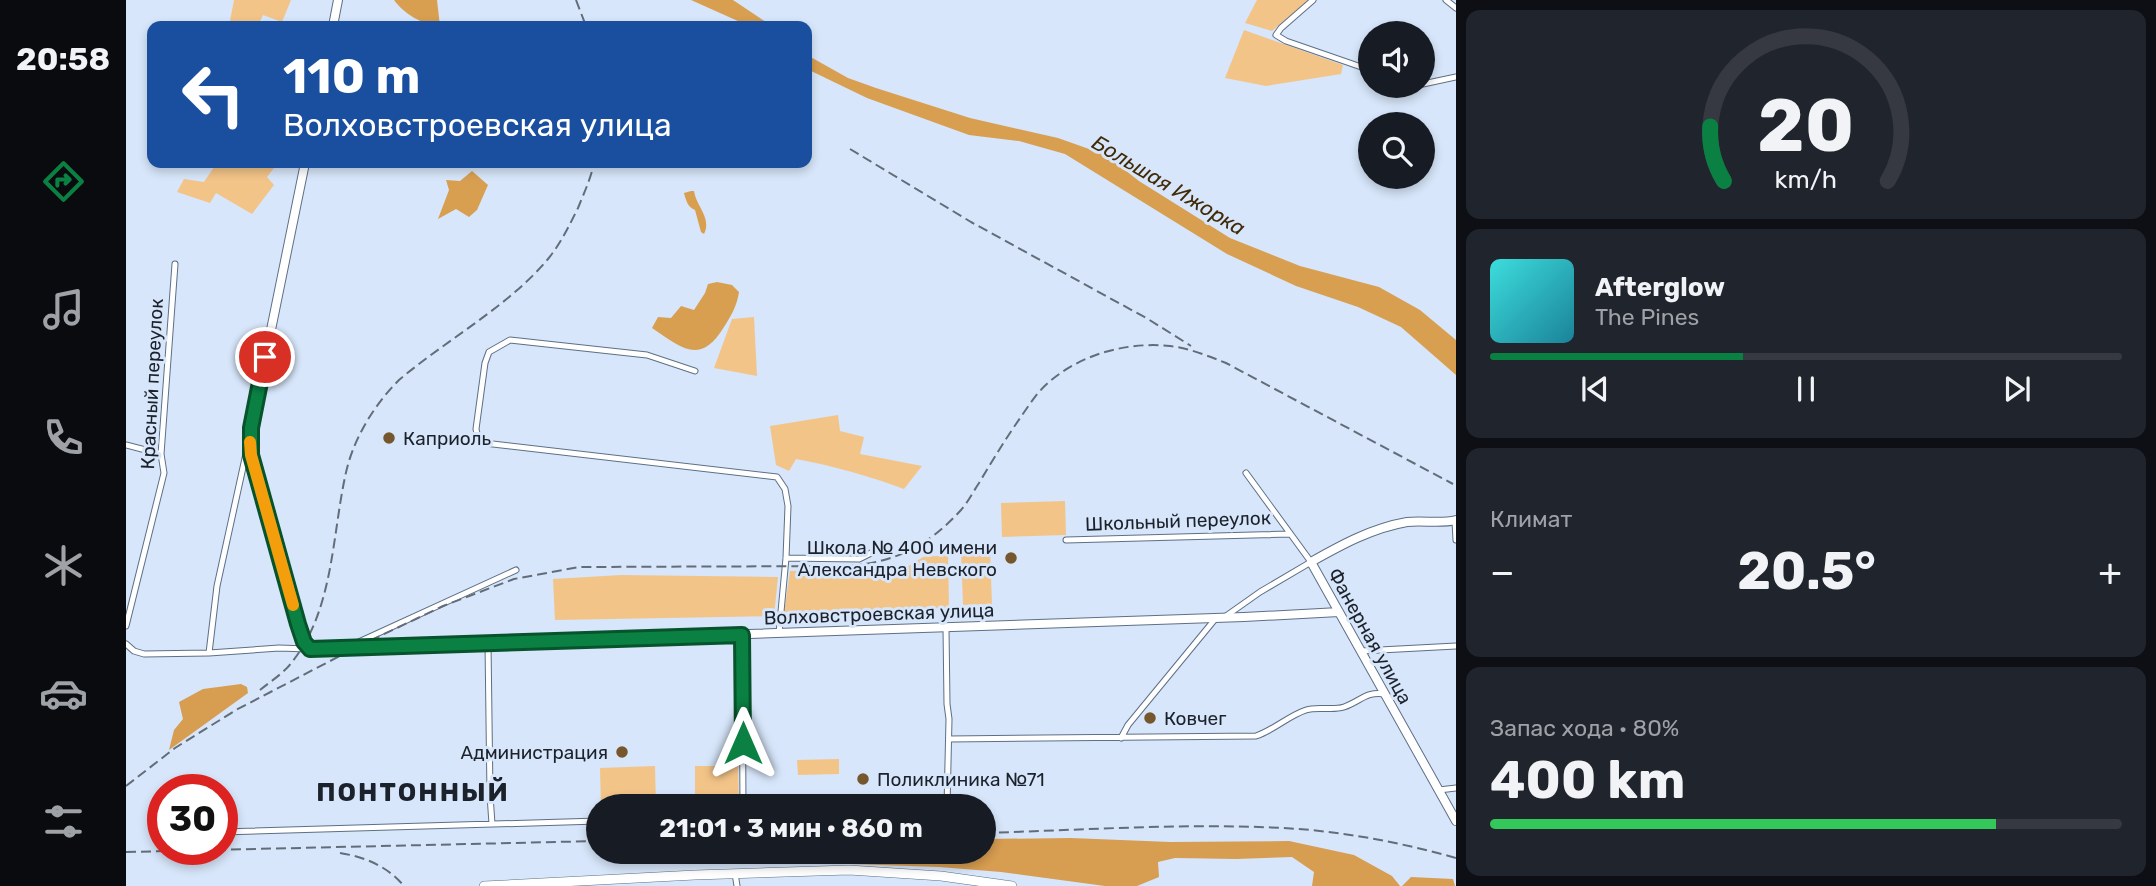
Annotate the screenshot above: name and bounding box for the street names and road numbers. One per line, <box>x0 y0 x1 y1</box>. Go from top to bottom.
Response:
street label: Красный переулок <box>136 298 168 470</box>
street label: Школьный переулок <box>1085 506 1271 536</box>
street label: Фанерная улица <box>1323 564 1417 708</box>
street label: Волховстроевская улица <box>763 598 995 630</box>

